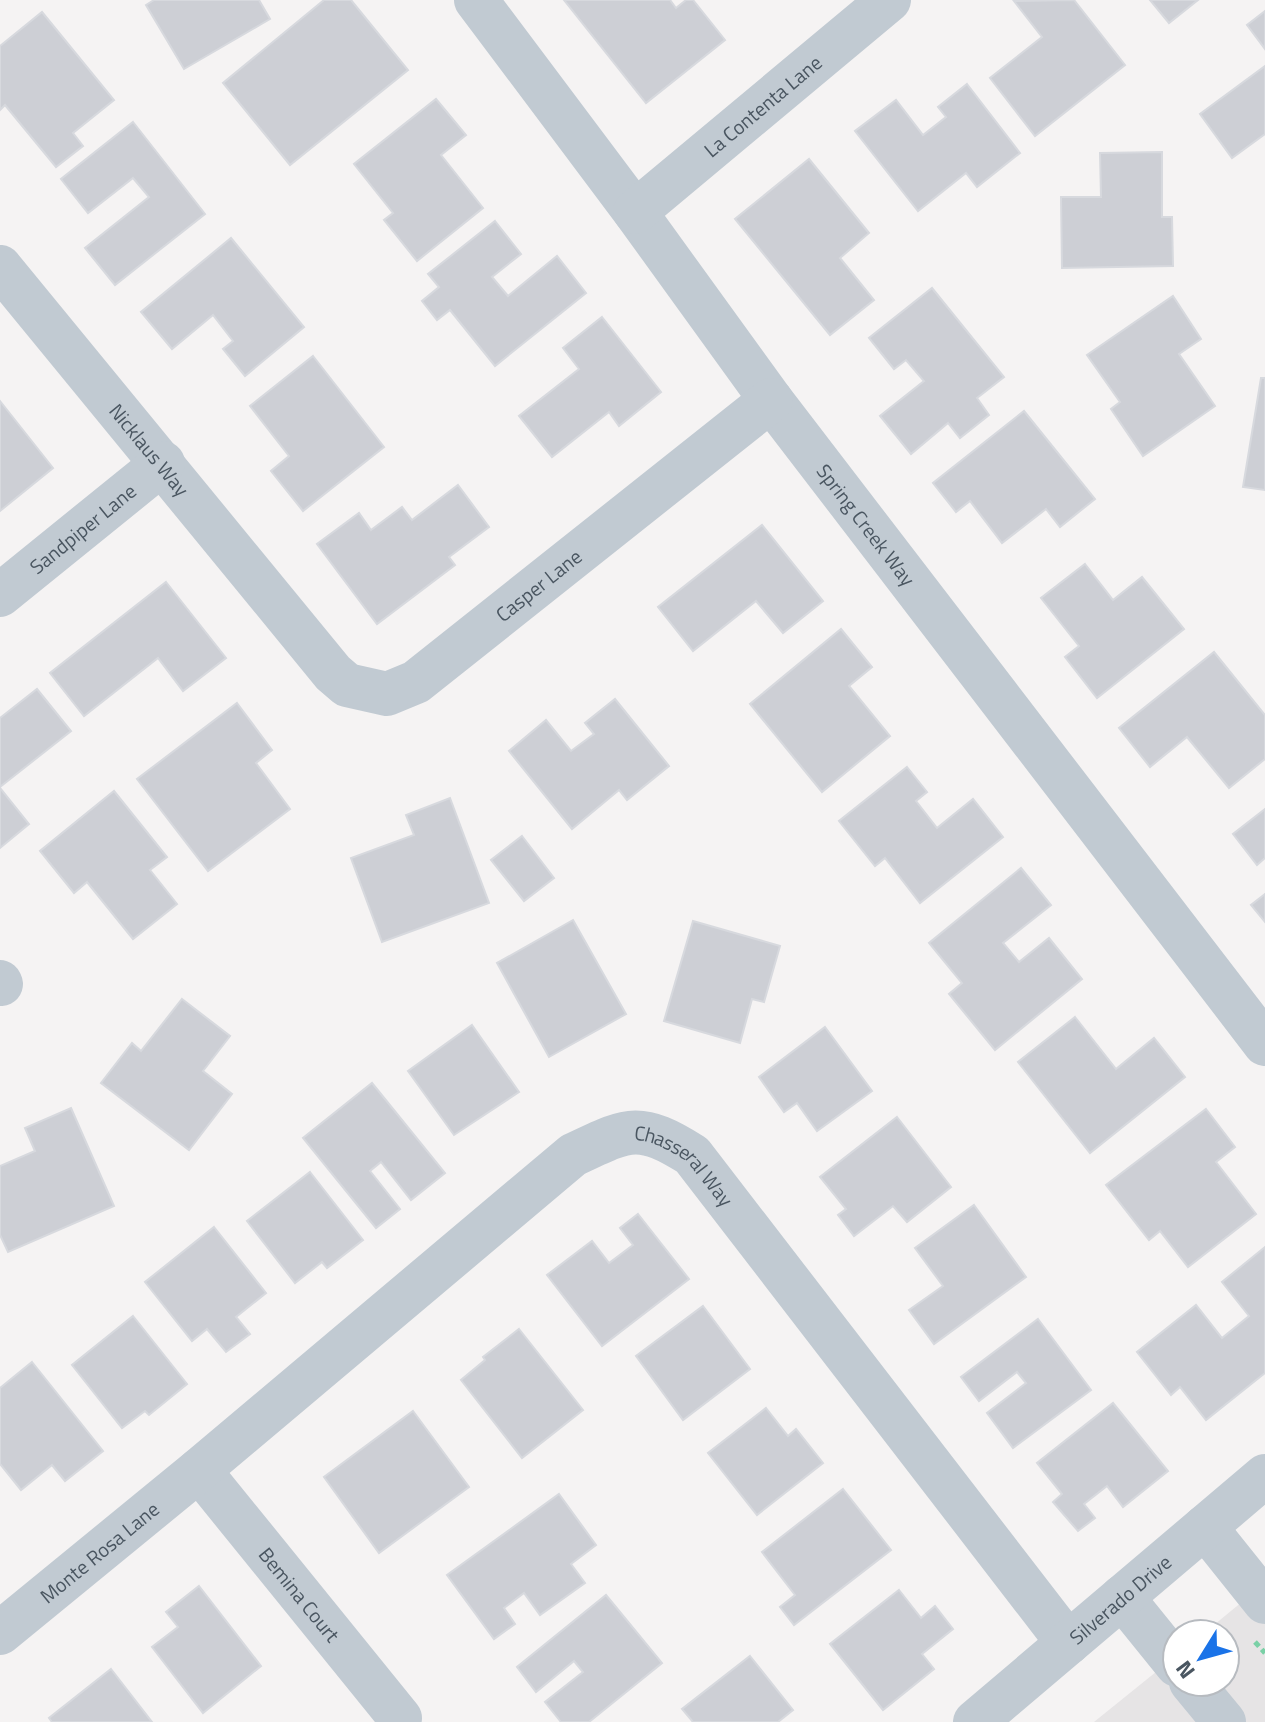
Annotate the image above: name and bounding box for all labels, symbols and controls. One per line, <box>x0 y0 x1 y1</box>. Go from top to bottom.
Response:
street label: La Contenta Lane <box>697 47 828 164</box>
street label: Nicklaus Way <box>102 396 197 503</box>
street label: Spring Creek Way <box>810 457 924 593</box>
street label: Sandpiper Lane <box>22 475 142 581</box>
street label: Casper Lane <box>488 541 588 629</box>
street label: Chasseral Way <box>633 1117 742 1213</box>
street label: Monte Rosa Lane <box>33 1494 165 1610</box>
street label: Bemina Court <box>252 1540 348 1649</box>
street label: Silverado Drive <box>1062 1547 1178 1652</box>
north arrow <box>1161 1618 1241 1698</box>
text: N <box>1167 1654 1203 1686</box>

